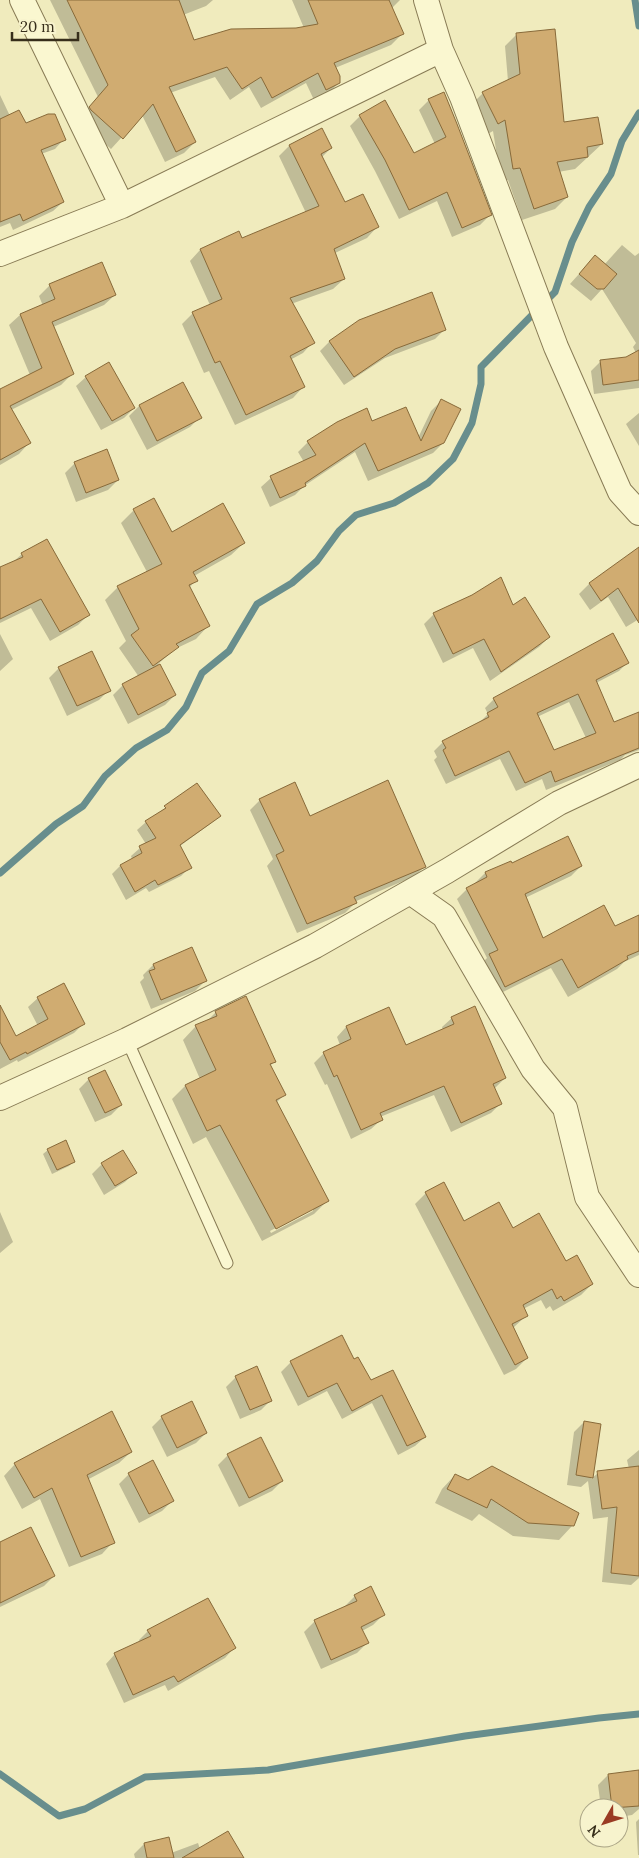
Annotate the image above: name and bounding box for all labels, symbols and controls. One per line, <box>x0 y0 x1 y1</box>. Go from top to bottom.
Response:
scale bar <box>12 10 79 42</box>
text: 20 m <box>20 17 55 36</box>
north arrow <box>579 1798 629 1848</box>
text: N <box>583 1821 604 1841</box>

